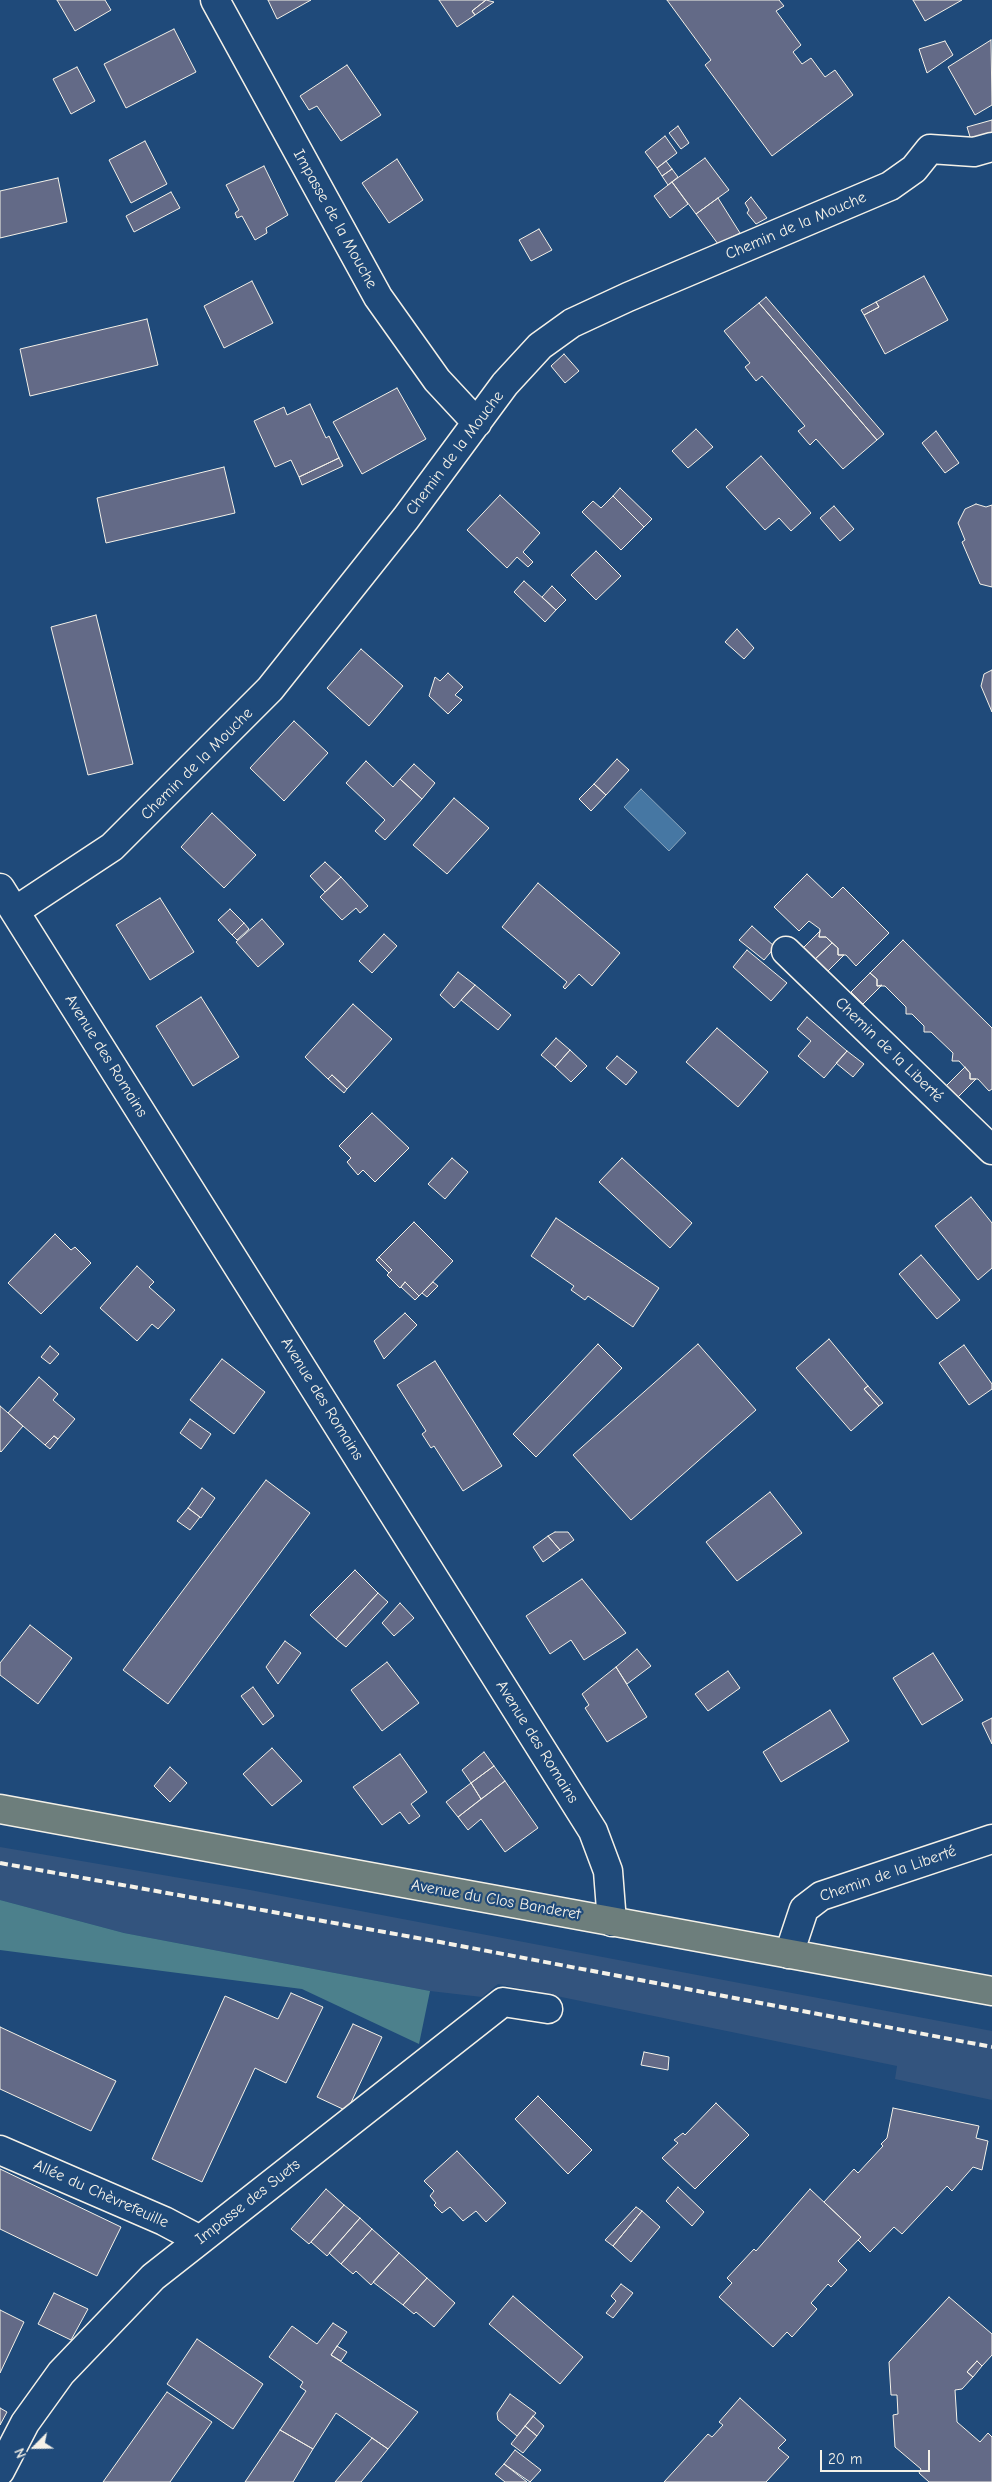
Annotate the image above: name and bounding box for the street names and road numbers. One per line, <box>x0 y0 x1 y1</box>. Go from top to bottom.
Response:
street label: Impasse de la Mouche <box>289 146 381 292</box>
street label: Chemin de la Mouche <box>723 188 869 264</box>
street label: Chemin de la Mouche <box>402 387 508 519</box>
street label: Chemin de la Mouche <box>137 704 257 824</box>
street label: Avenue des Romains <box>61 991 151 1121</box>
street label: Chemin de la Liberté <box>831 993 947 1107</box>
street label: Avenue des Romains <box>277 1334 367 1464</box>
street label: Avenue des Romains <box>492 1677 582 1807</box>
street label: Chemin de la Liberté <box>817 1842 959 1906</box>
street label: Avenue du Clos Banderet <box>410 1876 582 1924</box>
street label: Impasse des Suets <box>192 2155 304 2249</box>
street label: Allée du Chèvrefeuille <box>30 2156 172 2232</box>

